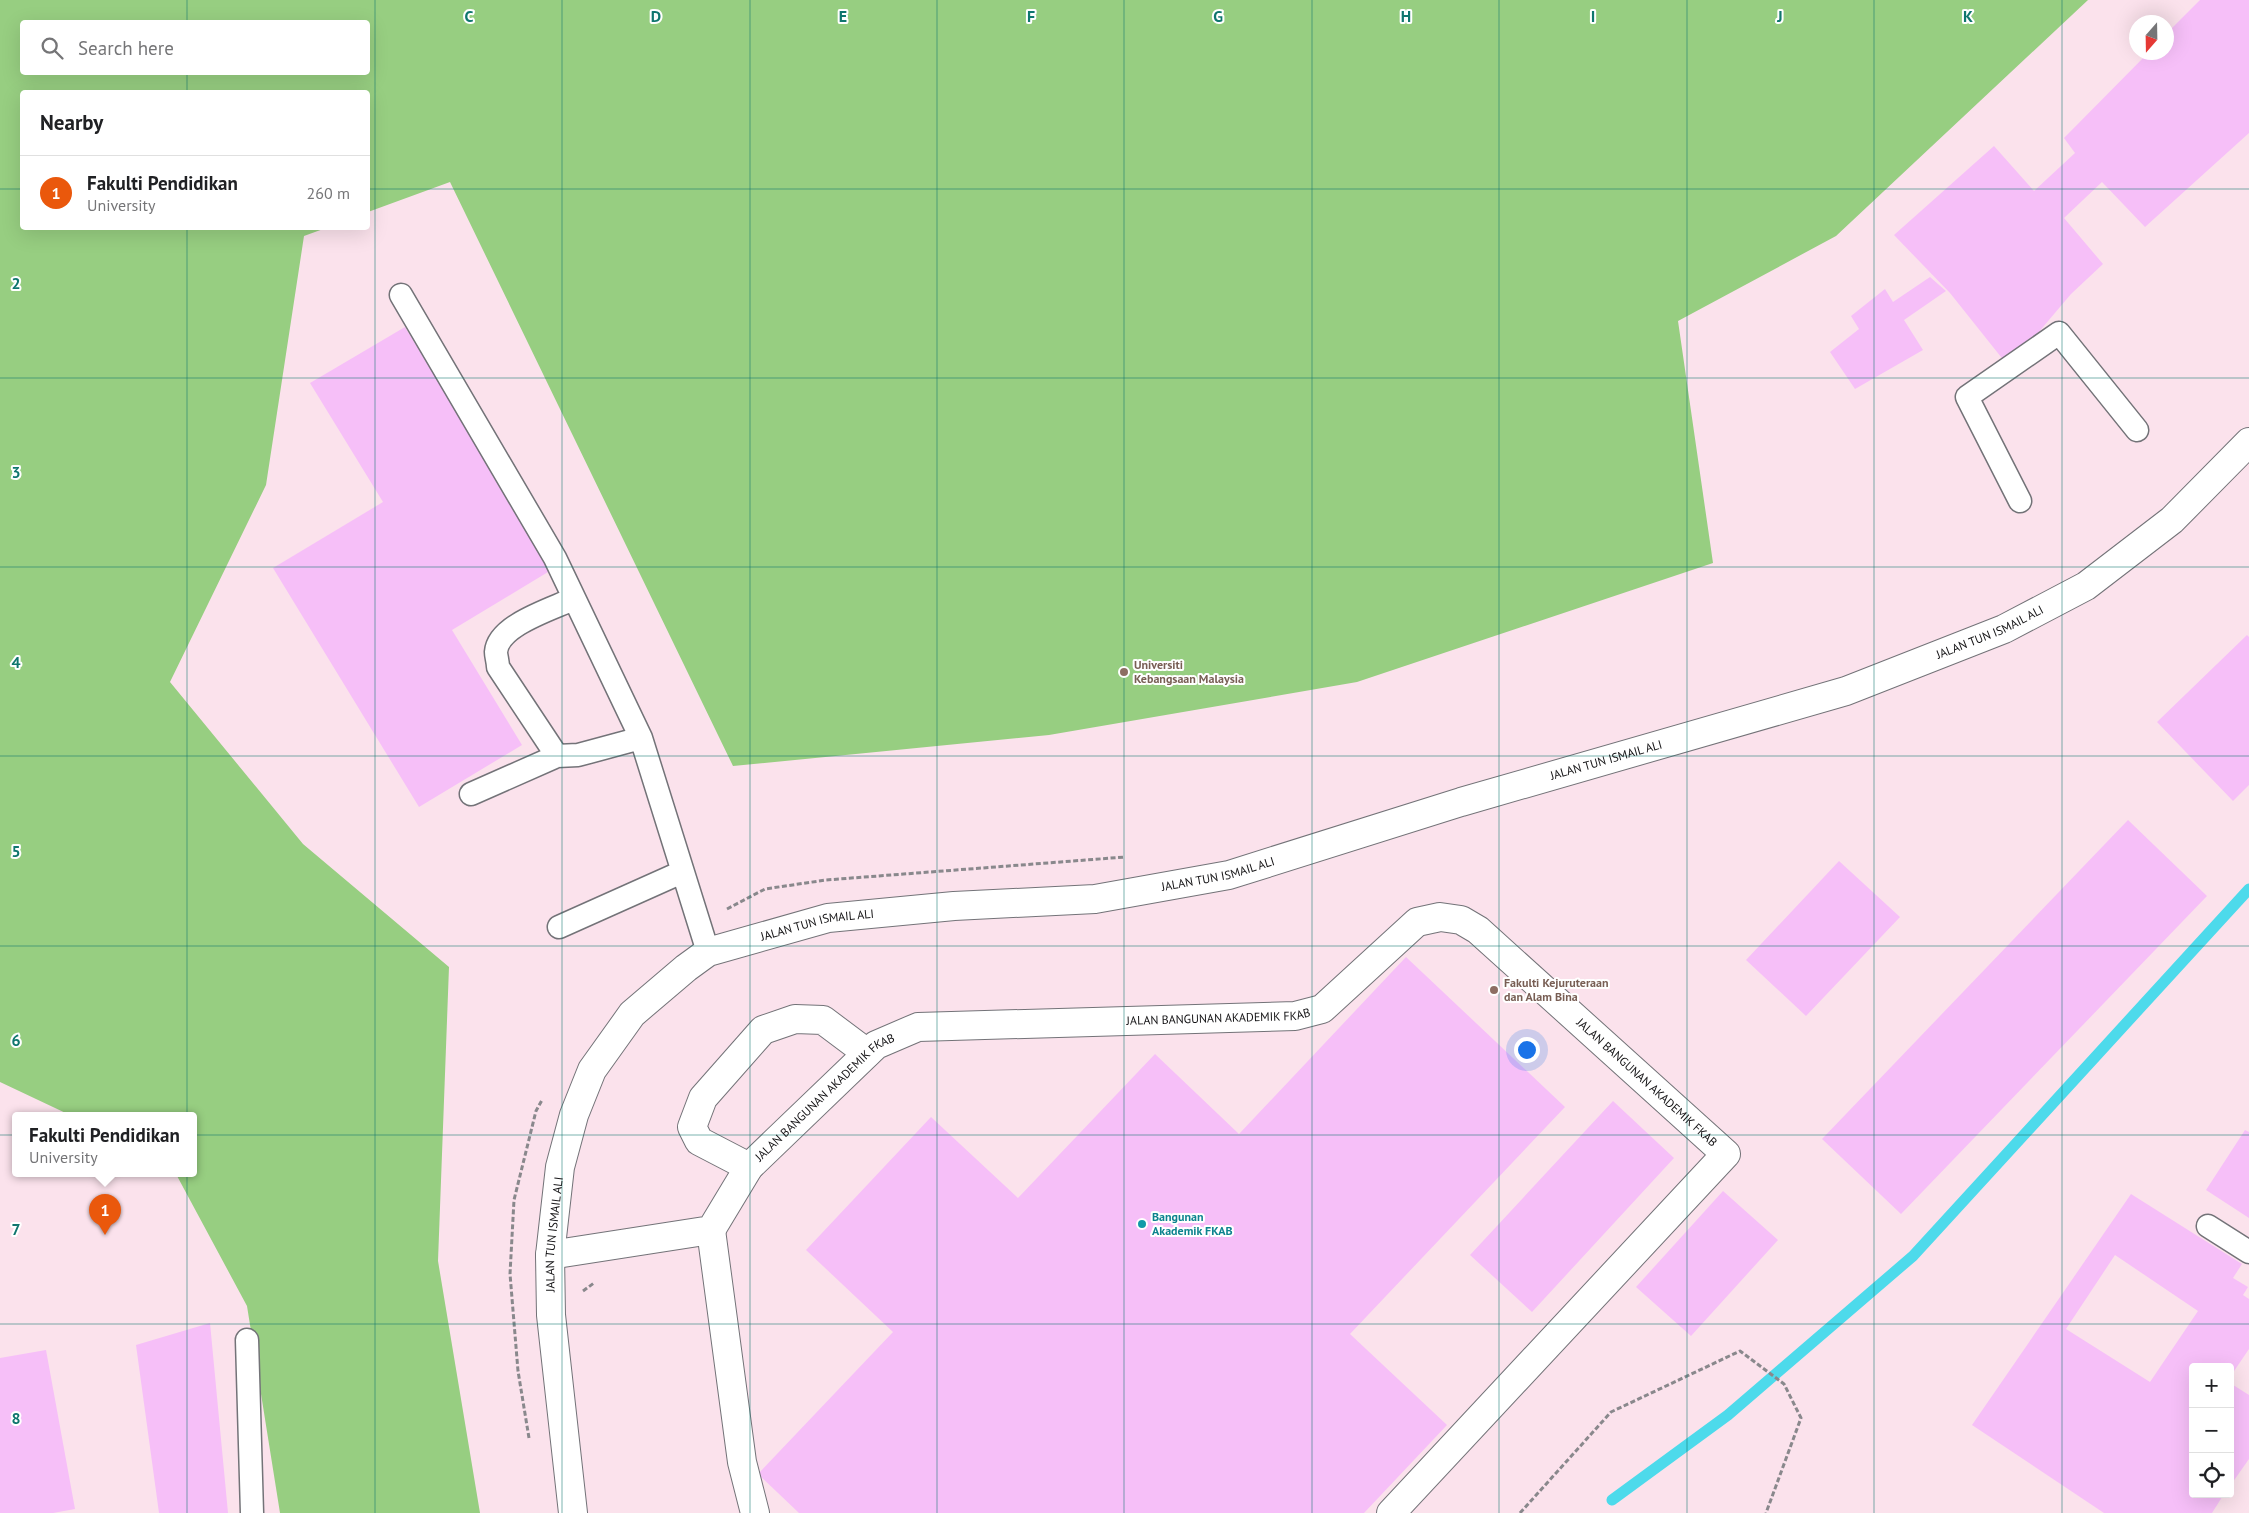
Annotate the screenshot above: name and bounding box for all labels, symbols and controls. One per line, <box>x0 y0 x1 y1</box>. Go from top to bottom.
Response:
text: C <box>465 6 474 26</box>
text: D <box>651 6 661 26</box>
text: E <box>839 6 847 26</box>
text: F <box>1027 6 1035 26</box>
text: G <box>1213 6 1223 26</box>
text: H <box>1401 6 1411 26</box>
text: I <box>1591 6 1595 26</box>
text: J <box>1776 6 1783 26</box>
text: K <box>1963 6 1973 26</box>
north arrow <box>2129 15 2174 60</box>
search box <box>20 20 370 75</box>
icon: search <box>38 34 66 62</box>
text: Search here <box>78 36 174 60</box>
text: Nearby <box>40 109 103 136</box>
text: Fakulti Pendidikan <box>87 171 238 195</box>
text: 1 <box>51 183 61 203</box>
text: 260 m <box>307 183 350 203</box>
text: University <box>87 195 155 215</box>
text: 2 <box>11 273 21 293</box>
text: 3 <box>11 462 21 482</box>
street label: JALAN TUN ISMAIL ALI <box>1933 602 2046 662</box>
text: 4 <box>11 652 21 672</box>
place label: Universiti Kebangsaan Malaysia <box>1134 657 1244 686</box>
marker: Universiti Kebangsaan Malaysia <box>1118 666 1130 678</box>
street label: JALAN TUN ISMAIL ALI <box>1547 736 1664 783</box>
text: 5 <box>11 841 21 861</box>
street label: JALAN TUN ISMAIL ALI <box>1159 853 1276 894</box>
street label: JALAN TUN ISMAIL ALI <box>758 906 875 944</box>
place label: Fakulti Kejuruteraan dan Alam Bina <box>1504 975 1609 1004</box>
marker: Fakulti Kejuruteraan dan Alam Bina <box>1488 984 1500 996</box>
street label: JALAN BANGUNAN AKADEMIK FKAB <box>1125 1004 1312 1028</box>
street label: JALAN BANGUNAN AKADEMIK FKAB <box>1573 1014 1720 1149</box>
text: 6 <box>11 1030 21 1050</box>
street label: JALAN BANGUNAN AKADEMIK FKAB <box>751 1030 897 1165</box>
your location <box>1514 1037 1540 1063</box>
popup <box>12 1112 197 1177</box>
text: Fakulti Pendidikan <box>29 1123 180 1147</box>
text: University <box>29 1147 98 1167</box>
street label: JALAN TUN ISMAIL ALI <box>542 1176 566 1293</box>
pin: 1 <box>89 1194 121 1235</box>
place label: Bangunan Akademik FKAB <box>1152 1209 1233 1238</box>
marker: Bangunan Akademik FKAB <box>1136 1218 1148 1230</box>
text: 7 <box>11 1219 21 1239</box>
map controls <box>2189 1363 2234 1498</box>
button: + <box>2189 1363 2234 1408</box>
text: 8 <box>11 1408 21 1428</box>
button: − <box>2189 1408 2234 1453</box>
button: locate <box>2189 1453 2234 1498</box>

